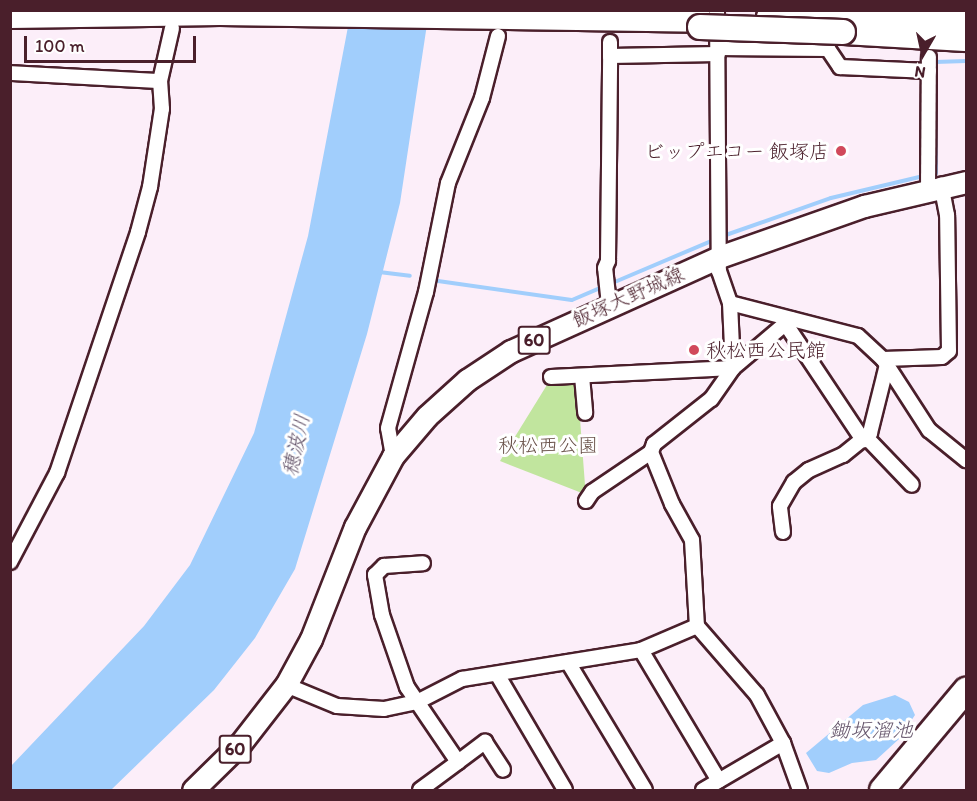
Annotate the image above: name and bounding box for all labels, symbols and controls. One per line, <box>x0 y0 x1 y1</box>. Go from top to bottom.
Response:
scale bar <box>27 24 200 62</box>
north arrow <box>893 24 953 84</box>
text: 100 m <box>35 35 85 57</box>
text: N <box>913 62 927 83</box>
place label: ビップエコー 飯塚店 <box>645 139 829 163</box>
marker: ビップエコー 飯塚店 <box>834 144 848 158</box>
street label: 飯塚大野城線 <box>568 262 688 332</box>
road number: 60 <box>518 325 550 355</box>
place label: 秋松西公民館 <box>706 338 826 362</box>
marker: 秋松西公民館 <box>687 343 701 357</box>
water label: 穂波川 <box>277 412 315 478</box>
park label: 秋松西公園 <box>498 433 598 457</box>
water label: 鋤坂溜池 <box>829 717 913 743</box>
road number: 60 <box>218 734 252 764</box>

